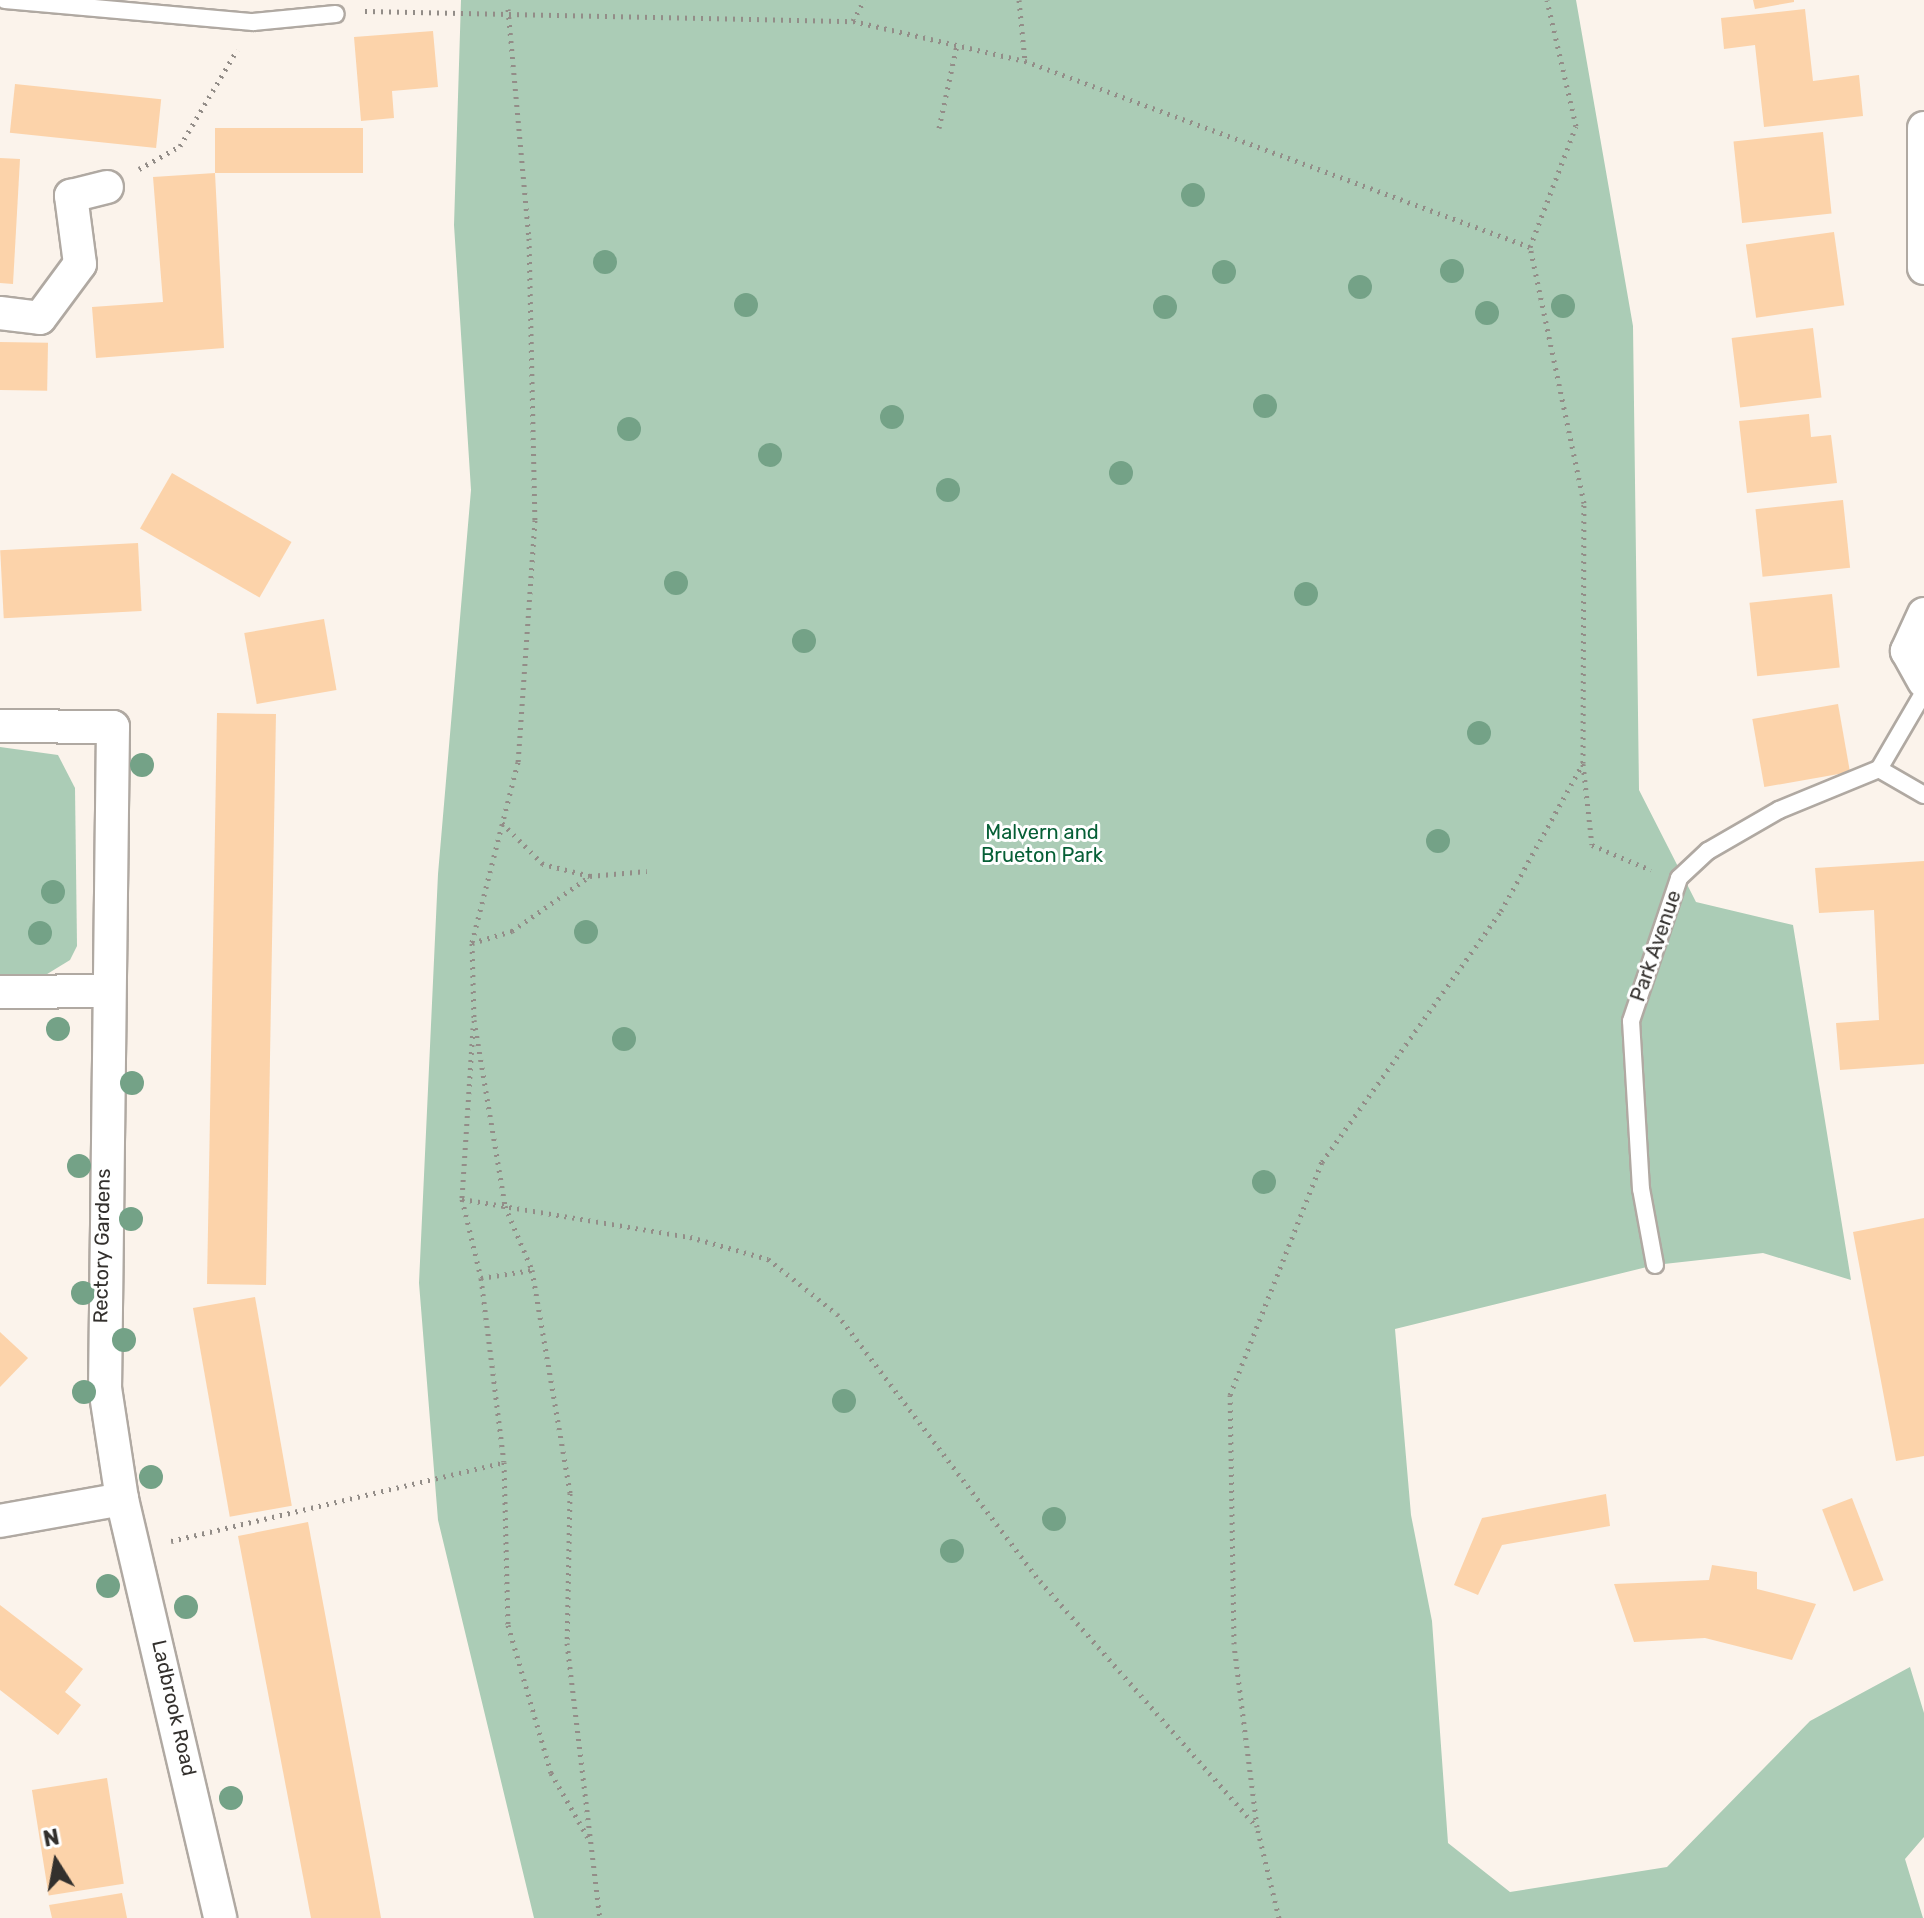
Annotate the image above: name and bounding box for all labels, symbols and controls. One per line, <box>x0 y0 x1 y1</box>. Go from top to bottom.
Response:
park label: Malvern and Brueton Park <box>981 820 1103 867</box>
street label: Park Avenue <box>1626 887 1686 1005</box>
street label: Rectory Gardens <box>89 1168 115 1324</box>
street label: Ladbrook Road <box>147 1638 201 1778</box>
north arrow <box>16 1822 96 1902</box>
text: N <box>41 1823 62 1853</box>

